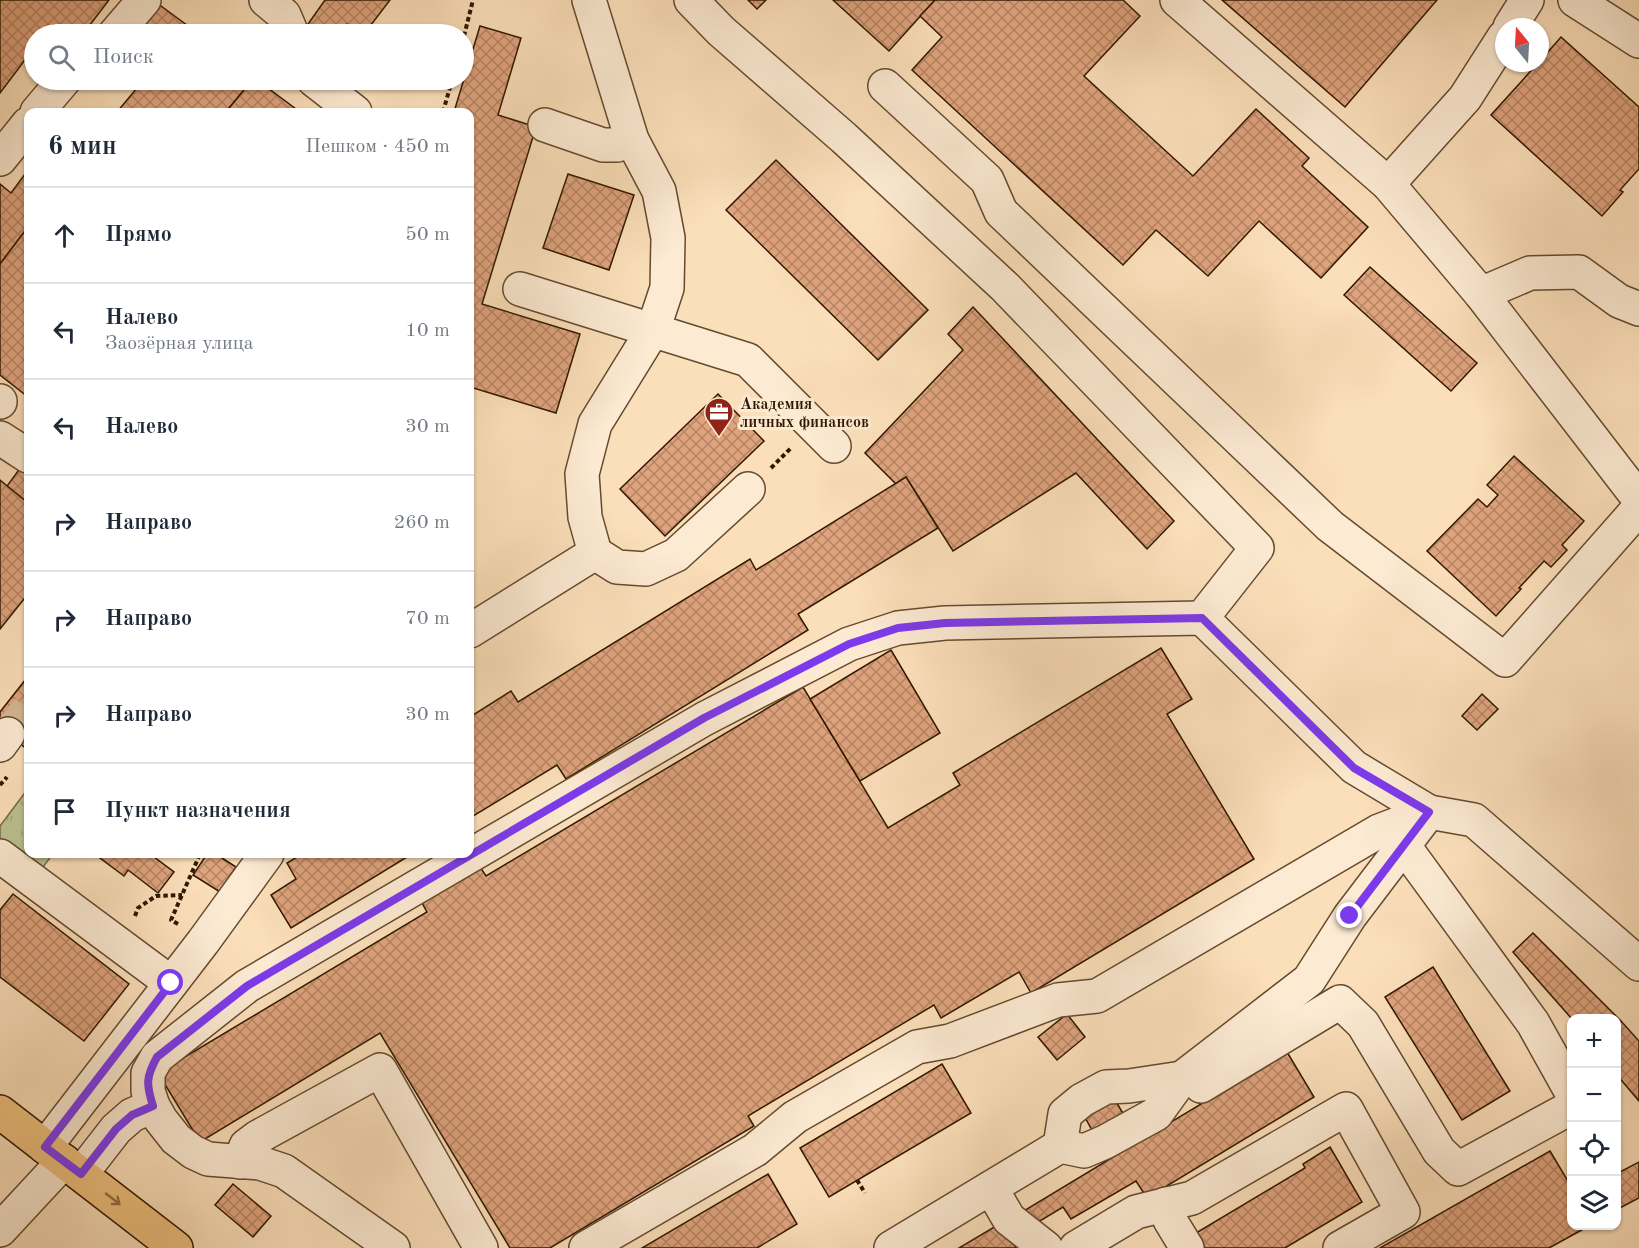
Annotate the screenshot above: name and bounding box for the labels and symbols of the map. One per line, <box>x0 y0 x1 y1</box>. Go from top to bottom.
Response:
north arrow <box>1495 18 1549 72</box>
office icon: Академия личных финансов <box>703 396 735 438</box>
place label: Академия личных финансов <box>740 397 869 431</box>
route end <box>1336 902 1362 928</box>
route start <box>157 969 183 995</box>
one-way arrow <box>104 1193 120 1206</box>

